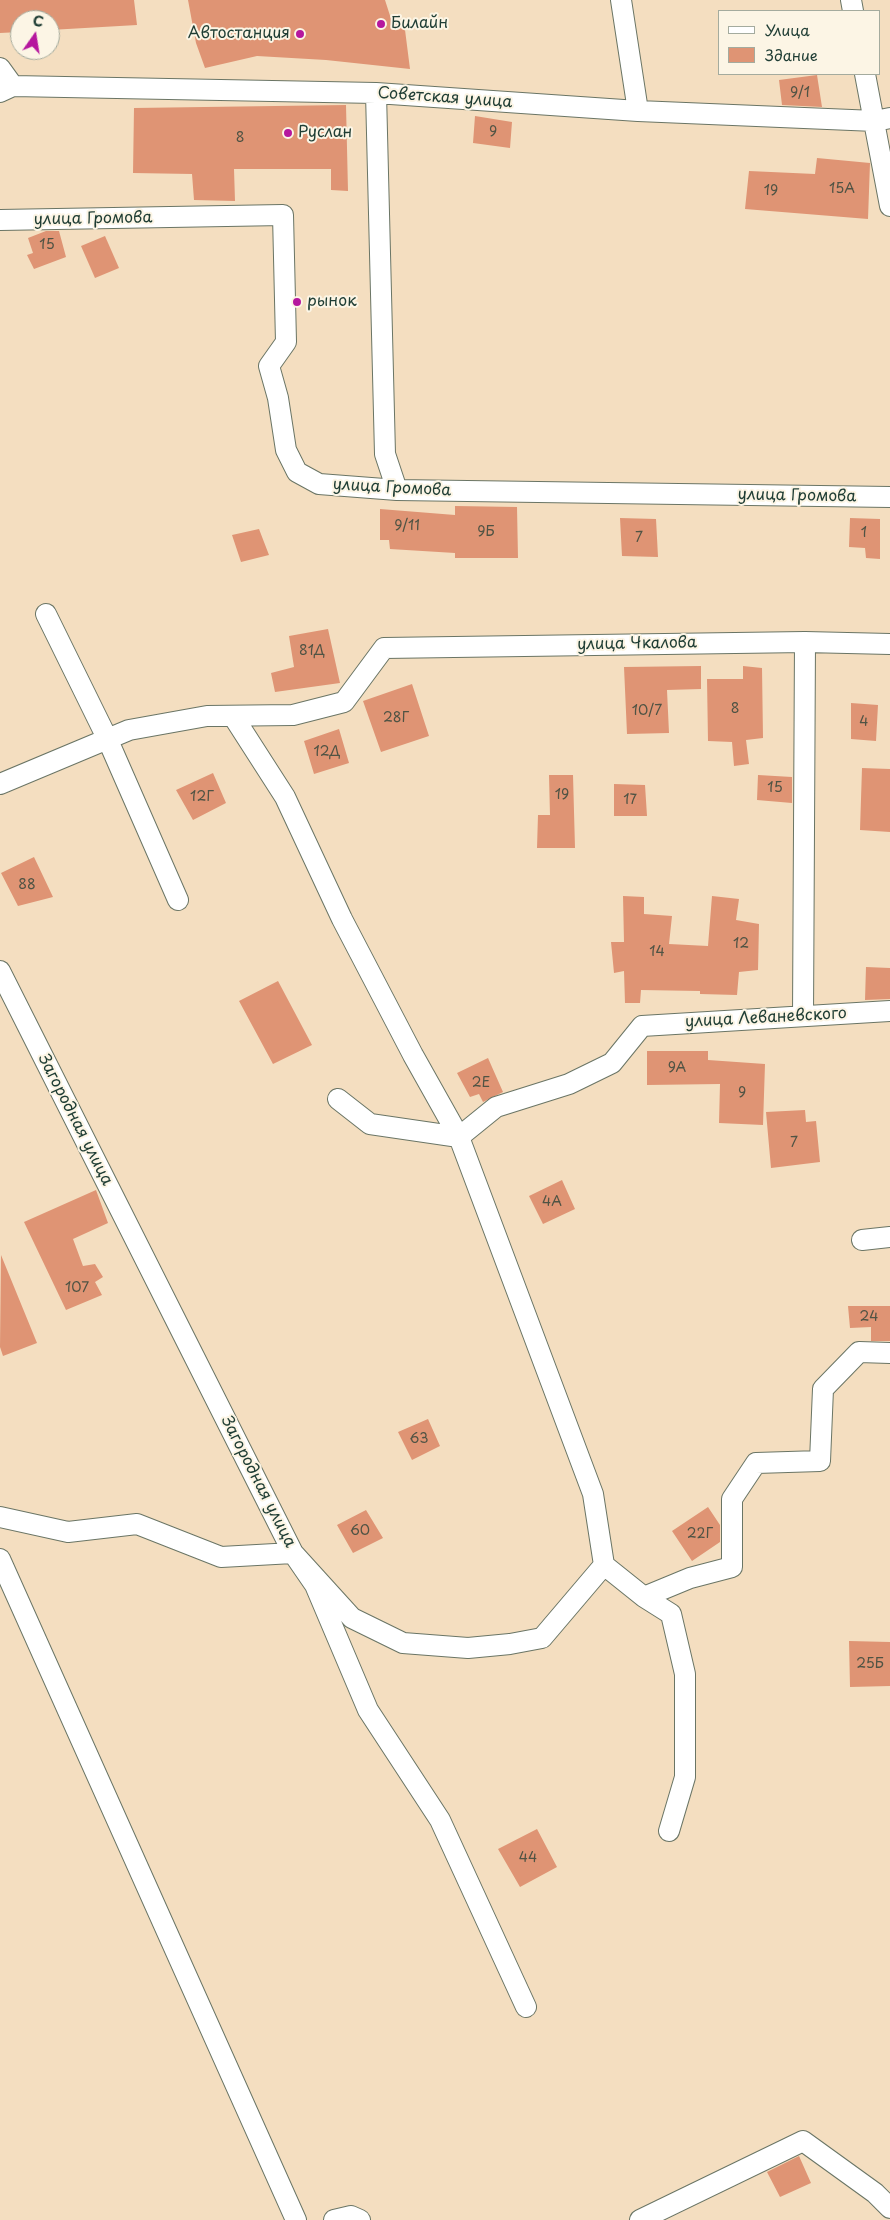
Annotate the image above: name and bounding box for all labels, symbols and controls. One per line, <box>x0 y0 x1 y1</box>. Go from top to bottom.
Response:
text: С <box>31 9 46 32</box>
north arrow <box>10 10 60 60</box>
legend <box>718 10 880 75</box>
place label: Билайн <box>391 14 448 34</box>
marker: Билайн <box>375 18 387 30</box>
text: Улица <box>765 18 810 41</box>
place label: Автостанция <box>188 24 290 44</box>
marker: Автостанция <box>294 28 306 40</box>
text: Здание <box>765 43 818 66</box>
street label: Советская улица <box>377 84 513 112</box>
house number: 9/1 <box>790 85 810 101</box>
place label: Руслан <box>298 123 352 143</box>
house number: 9 <box>489 124 497 140</box>
marker: Руслан <box>282 127 294 139</box>
house number: 8 <box>236 130 244 146</box>
house number: 15А <box>829 181 855 197</box>
house number: 19 <box>764 183 778 199</box>
street label: улица Громова <box>34 208 152 230</box>
house number: 15 <box>39 237 55 253</box>
place label: рынок <box>307 292 357 312</box>
marker: рынок <box>291 296 303 308</box>
street label: улица Громова <box>332 475 452 501</box>
street label: улица Громова <box>738 485 856 507</box>
house number: 9/11 <box>394 518 420 534</box>
house number: 9Б <box>477 524 495 540</box>
house number: 1 <box>861 525 867 541</box>
house number: 7 <box>635 530 643 546</box>
street label: улица Чкалова <box>577 633 697 655</box>
house number: 81Д <box>299 643 325 659</box>
house number: 8 <box>731 701 739 717</box>
house number: 10/7 <box>632 703 662 719</box>
house number: 28Г <box>383 710 409 726</box>
house number: 4 <box>859 714 869 730</box>
house number: 12Д <box>313 744 341 760</box>
house number: 15 <box>767 780 783 796</box>
house number: 19 <box>555 787 569 803</box>
house number: 12Г <box>190 789 214 805</box>
house number: 17 <box>623 792 637 808</box>
house number: 88 <box>18 877 36 893</box>
house number: 12 <box>733 936 749 952</box>
house number: 14 <box>649 944 665 960</box>
street label: улица Леваневского <box>685 1004 847 1032</box>
street label: Загородная улица <box>34 1051 116 1189</box>
house number: 9А <box>668 1060 686 1076</box>
house number: 2Е <box>472 1075 490 1091</box>
house number: 9 <box>738 1085 746 1101</box>
house number: 7 <box>790 1135 798 1151</box>
house number: 4А <box>542 1194 562 1210</box>
house number: 107 <box>65 1280 89 1296</box>
house number: 24 <box>860 1309 878 1325</box>
street label: Загородная улица <box>217 1413 299 1551</box>
house number: 63 <box>410 1431 428 1447</box>
house number: 60 <box>350 1523 370 1539</box>
house number: 22Г <box>687 1526 713 1542</box>
house number: 25Б <box>856 1656 884 1672</box>
house number: 44 <box>519 1850 537 1866</box>

